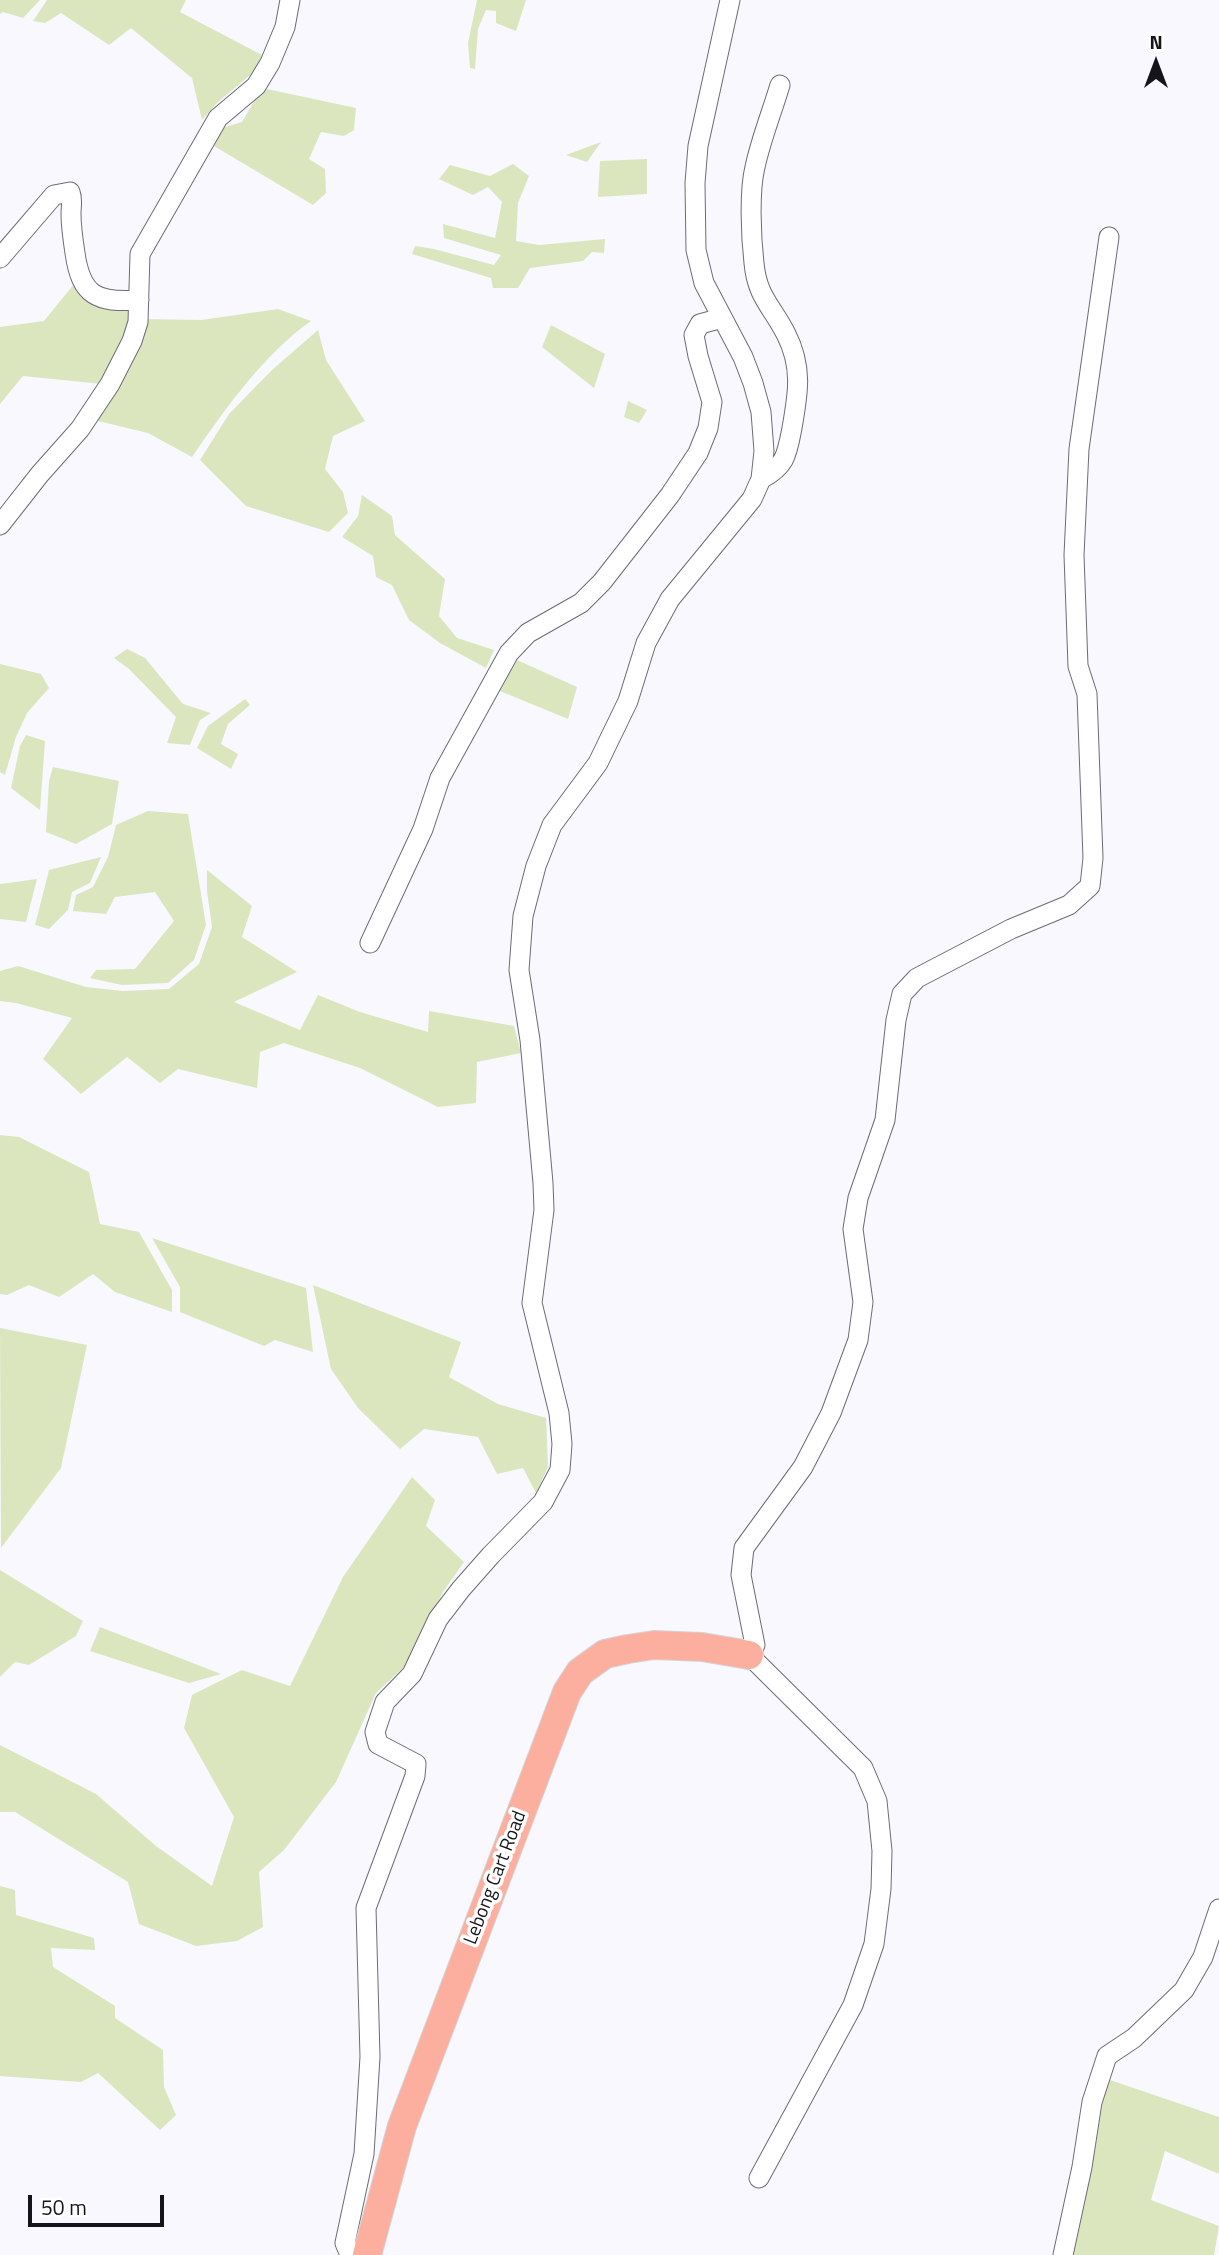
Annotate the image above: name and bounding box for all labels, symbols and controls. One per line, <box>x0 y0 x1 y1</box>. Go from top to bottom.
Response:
text: N <box>1149 27 1163 56</box>
north arrow <box>1121 28 1191 98</box>
street label: Lebong Cart Road <box>460 1808 532 1948</box>
scale bar <box>32 2182 168 2226</box>
text: 50 m <box>41 2191 87 2223</box>

